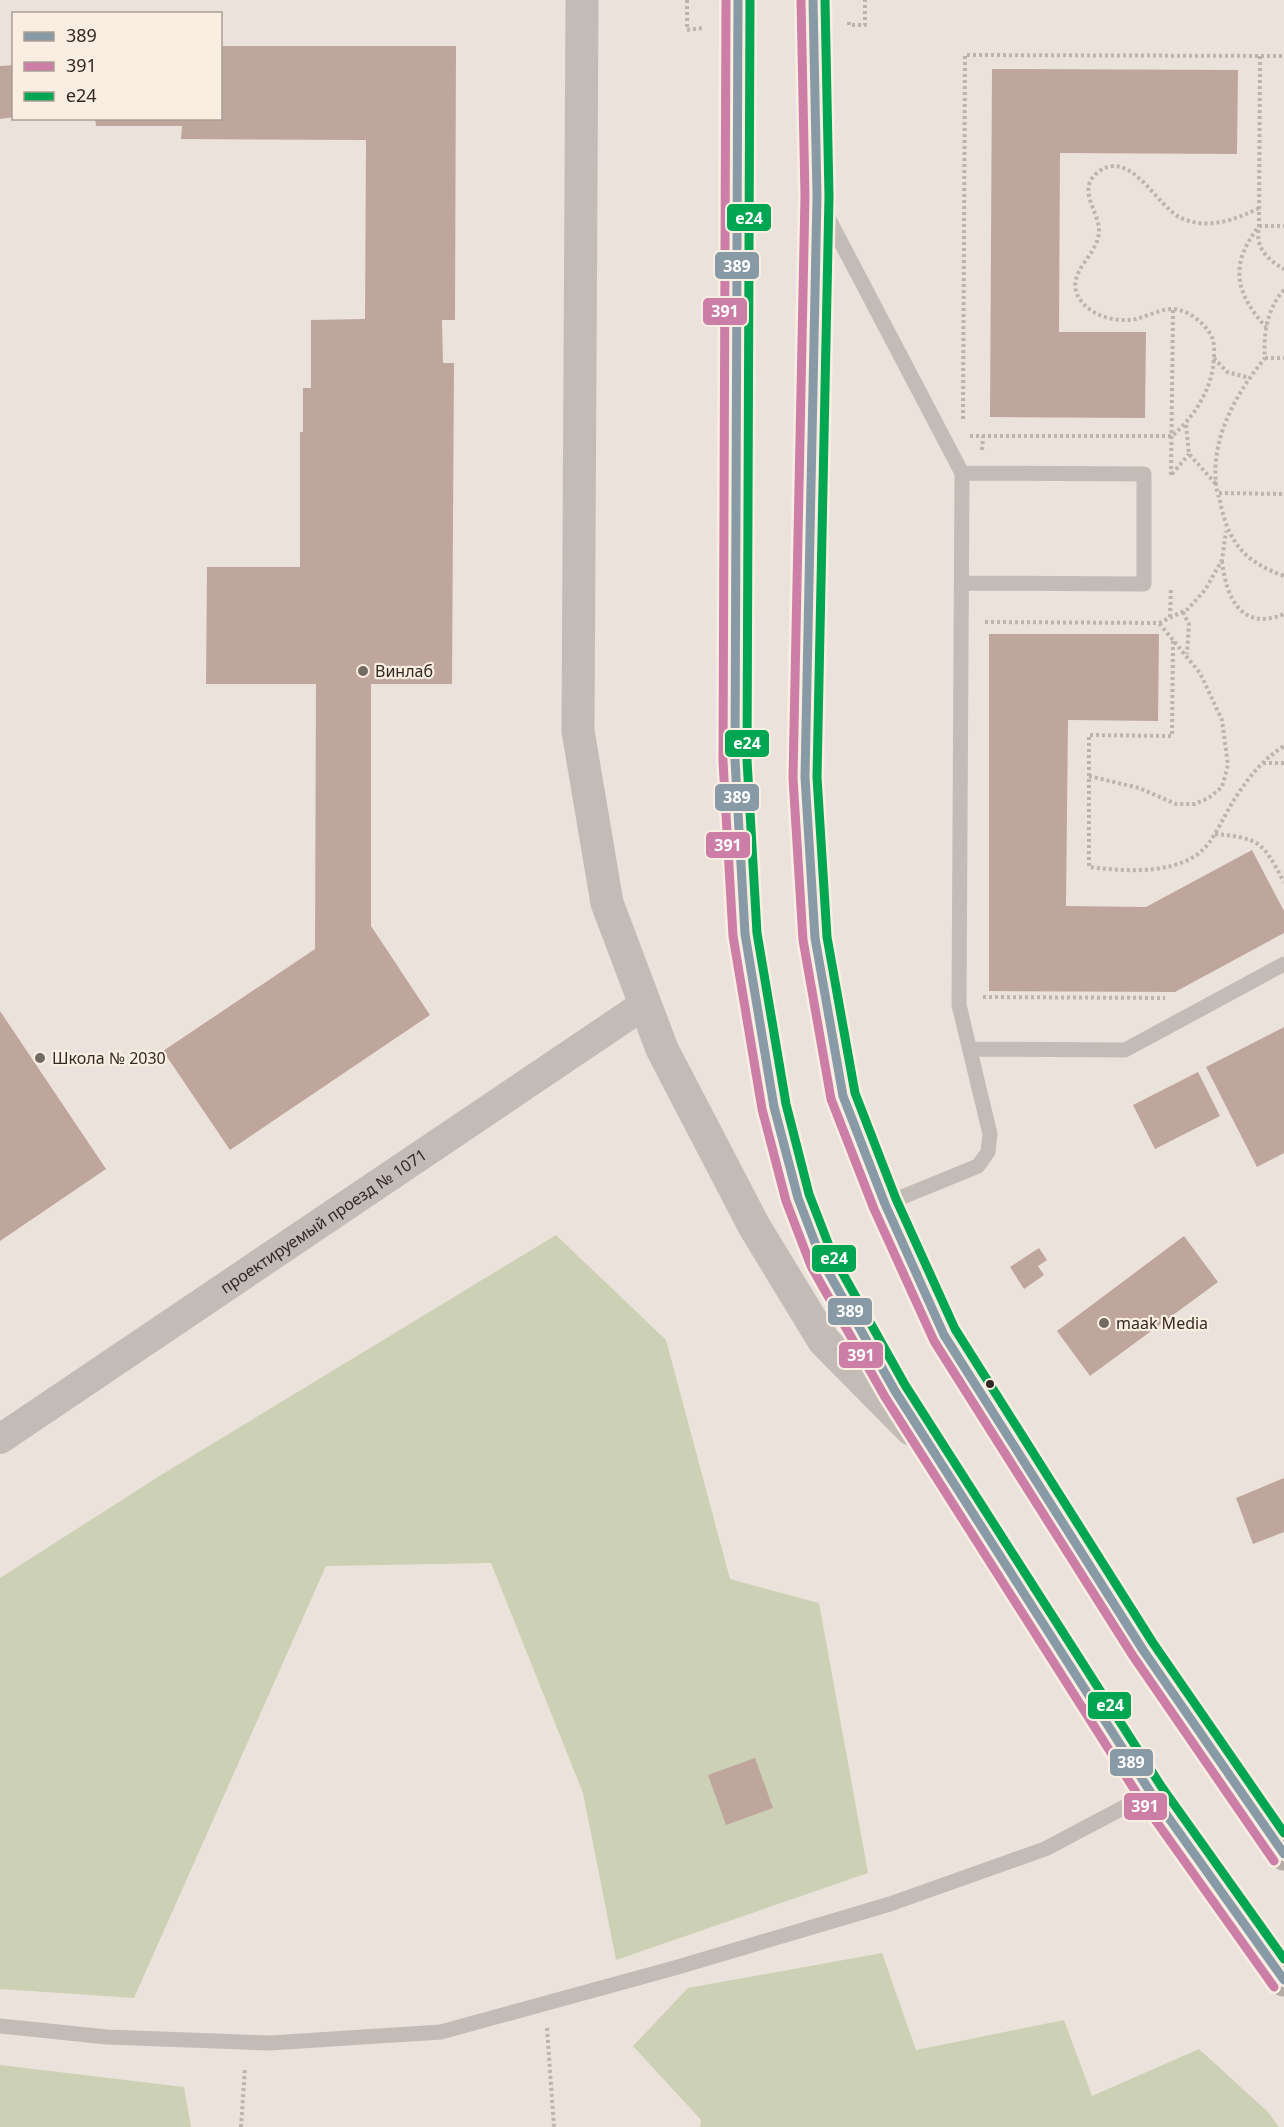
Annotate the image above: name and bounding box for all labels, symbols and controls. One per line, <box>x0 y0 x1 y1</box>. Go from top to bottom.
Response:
legend <box>12 12 222 120</box>
text: 389 <box>66 23 97 47</box>
text: 391 <box>66 53 97 77</box>
text: е24 <box>66 83 97 107</box>
line badge: е24 <box>726 203 772 232</box>
text: е24 <box>735 207 763 229</box>
line badge: 389 <box>714 251 760 280</box>
text: 389 <box>723 255 751 277</box>
line badge: 391 <box>702 297 748 326</box>
text: 391 <box>711 300 739 322</box>
place label: Винлаб <box>375 660 433 682</box>
marker: Винлаб <box>356 664 370 678</box>
line badge: е24 <box>724 729 770 758</box>
text: е24 <box>733 732 761 754</box>
line badge: 389 <box>714 783 760 812</box>
text: 389 <box>723 786 751 808</box>
line badge: 391 <box>705 831 751 859</box>
text: 391 <box>714 834 742 856</box>
place label: Школа № 2030 <box>52 1047 166 1069</box>
marker: Школа № 2030 <box>33 1051 47 1065</box>
street label: проектируемый проезд № 1071 <box>216 1143 431 1298</box>
line badge: е24 <box>811 1244 857 1273</box>
text: е24 <box>820 1247 848 1269</box>
line badge: 389 <box>827 1297 873 1326</box>
text: 389 <box>836 1300 864 1322</box>
place label: maak Media <box>1116 1312 1208 1334</box>
marker: maak Media <box>1097 1316 1111 1330</box>
line badge: 391 <box>838 1341 884 1369</box>
text: 391 <box>847 1344 875 1366</box>
unlabelled marker <box>984 1378 996 1390</box>
line badge: е24 <box>1087 1691 1132 1720</box>
text: е24 <box>1096 1694 1124 1716</box>
line badge: 389 <box>1109 1748 1154 1777</box>
text: 389 <box>1117 1751 1145 1773</box>
line badge: 391 <box>1123 1792 1168 1821</box>
text: 391 <box>1131 1795 1159 1817</box>

